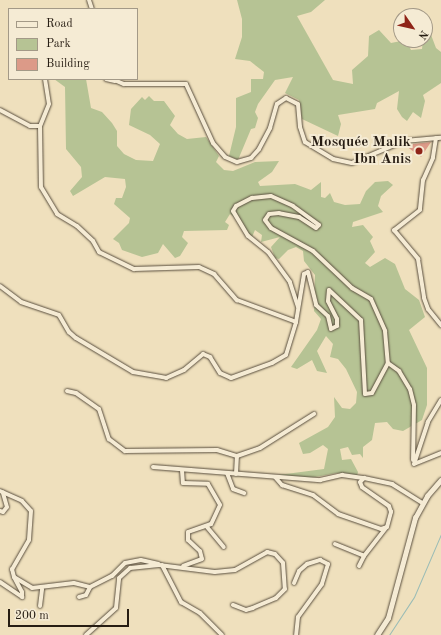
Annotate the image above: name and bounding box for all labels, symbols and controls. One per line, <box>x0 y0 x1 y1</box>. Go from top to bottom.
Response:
legend <box>8 8 138 80</box>
north arrow <box>393 8 433 48</box>
text: Road <box>46 18 73 30</box>
text: N <box>416 28 429 41</box>
text: Park <box>46 38 71 50</box>
text: Building <box>46 58 90 70</box>
place label: Mosquée Malik Ibn Anis <box>311 133 411 168</box>
marker: Mosquée Malik Ibn Anis <box>414 146 424 156</box>
scale bar <box>10 601 131 627</box>
text: 200 m <box>15 610 49 622</box>

